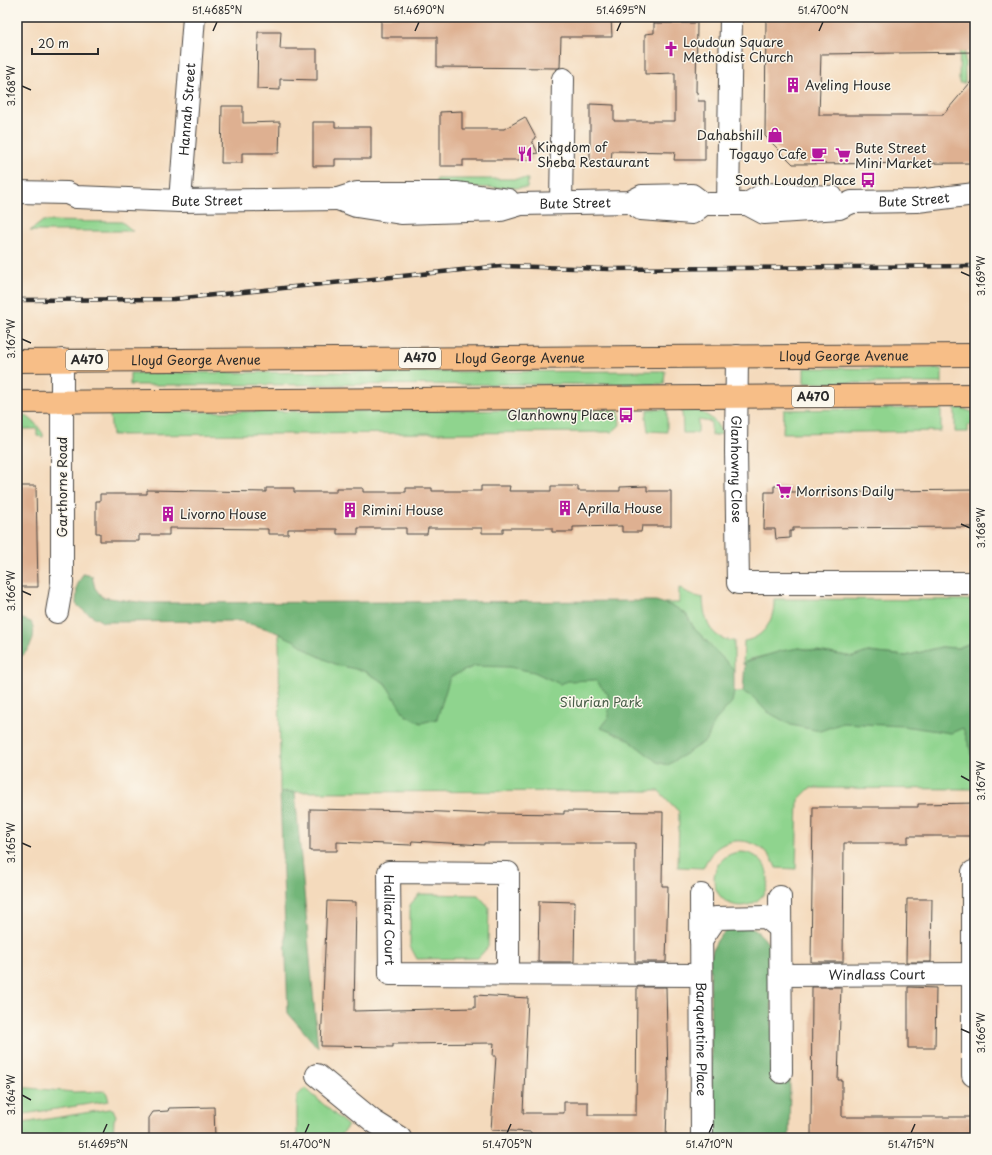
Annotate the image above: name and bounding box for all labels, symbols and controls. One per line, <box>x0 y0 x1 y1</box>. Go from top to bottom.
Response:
text: 51.4685°N <box>192 2 242 17</box>
text: 51.4690°N <box>393 2 445 17</box>
text: 51.4695°N <box>596 2 646 17</box>
text: 51.4700°N <box>797 2 849 17</box>
scale bar <box>32 30 98 56</box>
place label: Loudoun Square Methodist Church <box>683 32 794 66</box>
text: 20 m <box>38 34 69 52</box>
church icon: Loudoun Square Methodist Church <box>662 40 680 58</box>
street label: Hannah Street <box>173 62 199 156</box>
text: 3.168°W <box>3 65 18 106</box>
place label: Aveling House <box>805 75 891 94</box>
building icon: Aveling House <box>784 76 802 94</box>
place label: Dahabshill <box>697 125 763 144</box>
shop icon: Dahabshill <box>766 126 784 144</box>
place label: Kingdom of Sheba Restaurant <box>537 137 649 171</box>
place label: Bute Street Mini Market <box>855 138 932 172</box>
place label: Togayo Cafe <box>729 144 807 163</box>
restaurant icon: Kingdom of Sheba Restaurant <box>516 145 534 163</box>
cafe icon: Togayo Cafe <box>810 145 828 163</box>
supermarket icon: Bute Street Mini Market <box>834 146 852 164</box>
place label: South Loudon Place <box>735 170 856 189</box>
bus stop icon: South Loudon Place <box>859 171 877 189</box>
street label: Bute Street <box>878 187 951 211</box>
street label: Bute Street <box>171 190 243 210</box>
street label: Bute Street <box>539 192 611 213</box>
text: 3.169°W <box>973 255 988 296</box>
text: 3.167°W <box>3 318 18 359</box>
street label: Lloyd George Avenue <box>779 345 909 365</box>
street label: Lloyd George Avenue <box>455 347 585 367</box>
road number: A470 <box>399 348 441 368</box>
street label: Lloyd George Avenue <box>131 349 261 369</box>
road number: A470 <box>66 350 108 370</box>
road number: A470 <box>792 387 834 407</box>
place label: Glanhowny Place <box>507 405 614 424</box>
bus stop icon: Glanhowny Place <box>617 406 635 424</box>
street label: Glanhowny Close <box>727 415 747 523</box>
street label: Garthorne Road <box>52 437 71 537</box>
place label: Morrisons Daily <box>796 481 894 500</box>
supermarket icon: Morrisons Daily <box>775 482 793 500</box>
place label: Aprilla House <box>577 498 662 517</box>
building icon: Aprilla House <box>556 499 574 517</box>
place label: Rimini House <box>362 500 444 519</box>
building icon: Rimini House <box>341 501 359 519</box>
place label: Livorno House <box>180 504 267 523</box>
building icon: Livorno House <box>159 505 177 523</box>
text: 3.168°W <box>973 507 988 548</box>
text: 3.166°W <box>3 570 18 612</box>
park label: Silurian Park <box>560 692 642 711</box>
text: 3.167°W <box>973 760 988 801</box>
text: 3.165°W <box>3 822 18 863</box>
street label: Halliard Court <box>380 875 400 965</box>
street label: Windlass Court <box>829 964 925 984</box>
street label: Barquentine Place <box>692 982 712 1096</box>
text: 3.166°W <box>973 1012 988 1054</box>
text: 3.164°W <box>3 1074 18 1116</box>
text: 51.4695°N <box>78 1136 128 1151</box>
text: 51.4700°N <box>279 1136 331 1151</box>
text: 51.4705°N <box>482 1136 532 1151</box>
text: 51.4710°N <box>685 1136 733 1151</box>
text: 51.4715°N <box>888 1136 935 1151</box>

